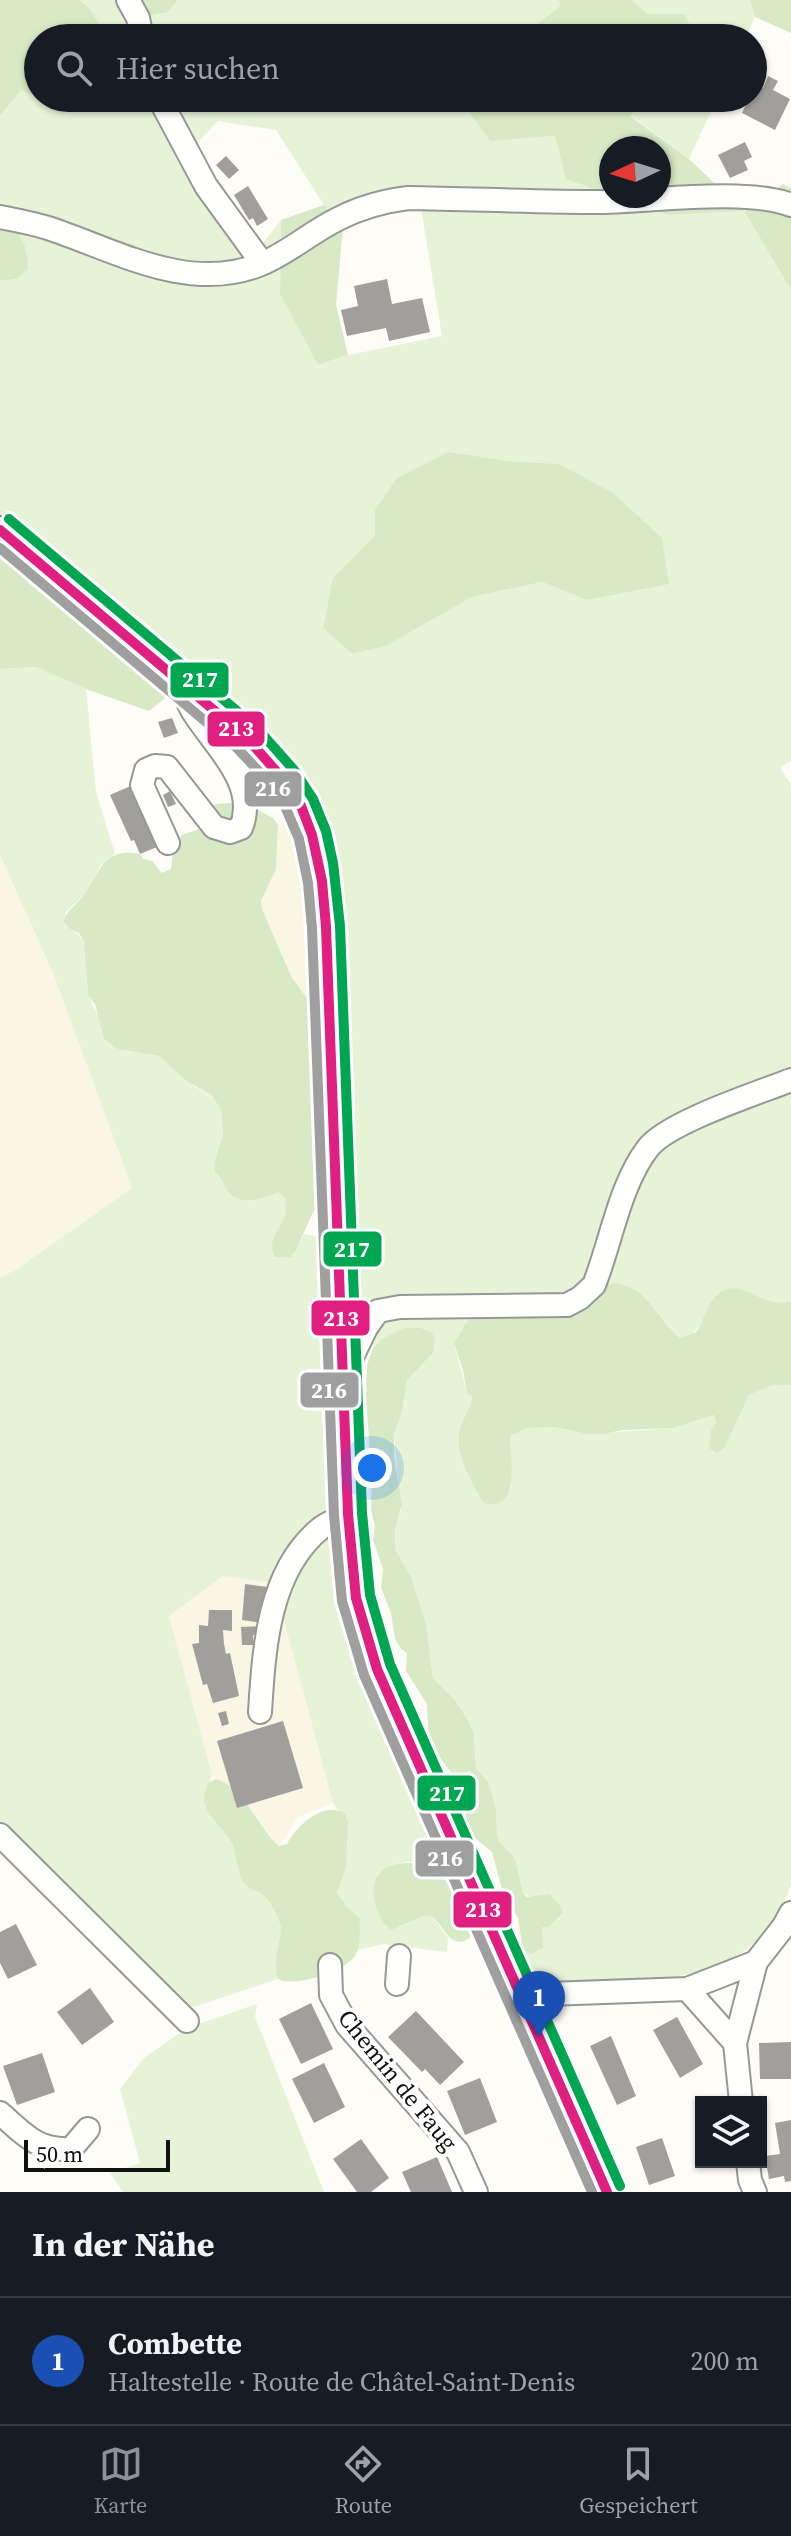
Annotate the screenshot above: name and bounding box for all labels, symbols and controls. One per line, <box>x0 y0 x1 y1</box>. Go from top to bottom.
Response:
search box <box>24 24 767 112</box>
icon: search <box>52 46 96 90</box>
text: Hier suchen <box>116 48 280 89</box>
north arrow <box>599 136 671 208</box>
line badge: 217 <box>169 661 230 699</box>
text: 217 <box>182 664 218 694</box>
line badge: 213 <box>206 710 266 748</box>
text: 213 <box>218 713 254 743</box>
line badge: 216 <box>243 770 303 808</box>
text: 216 <box>255 773 291 803</box>
line badge: 217 <box>322 1230 383 1268</box>
text: 217 <box>334 1234 370 1264</box>
line badge: 213 <box>310 1299 371 1337</box>
text: 213 <box>323 1303 359 1333</box>
line badge: 216 <box>299 1371 360 1409</box>
text: 216 <box>311 1375 347 1405</box>
your location <box>352 1448 392 1488</box>
line badge: 217 <box>416 1774 477 1812</box>
text: 217 <box>429 1778 465 1808</box>
line badge: 216 <box>414 1839 475 1878</box>
text: 216 <box>427 1843 463 1873</box>
line badge: 213 <box>452 1890 513 1929</box>
text: 213 <box>465 1894 501 1924</box>
pin: 1 <box>513 1971 565 2037</box>
street label: Chemin de Faug <box>331 2002 465 2158</box>
map controls <box>695 2096 767 2168</box>
button: layers <box>695 2096 767 2168</box>
scale bar <box>24 2136 170 2172</box>
text: 50 m <box>36 2139 83 2169</box>
text: In der Nähe <box>32 2221 215 2267</box>
text: Combette <box>108 2323 242 2364</box>
text: 1 <box>51 2343 65 2379</box>
text: 200 m <box>691 2343 759 2379</box>
text: Haltestelle · Route de Châtel-Saint-Denis <box>108 2364 575 2400</box>
tab: Karte <box>94 2442 147 2520</box>
tab: Route <box>335 2442 392 2520</box>
tab: Gespeichert <box>579 2442 697 2520</box>

